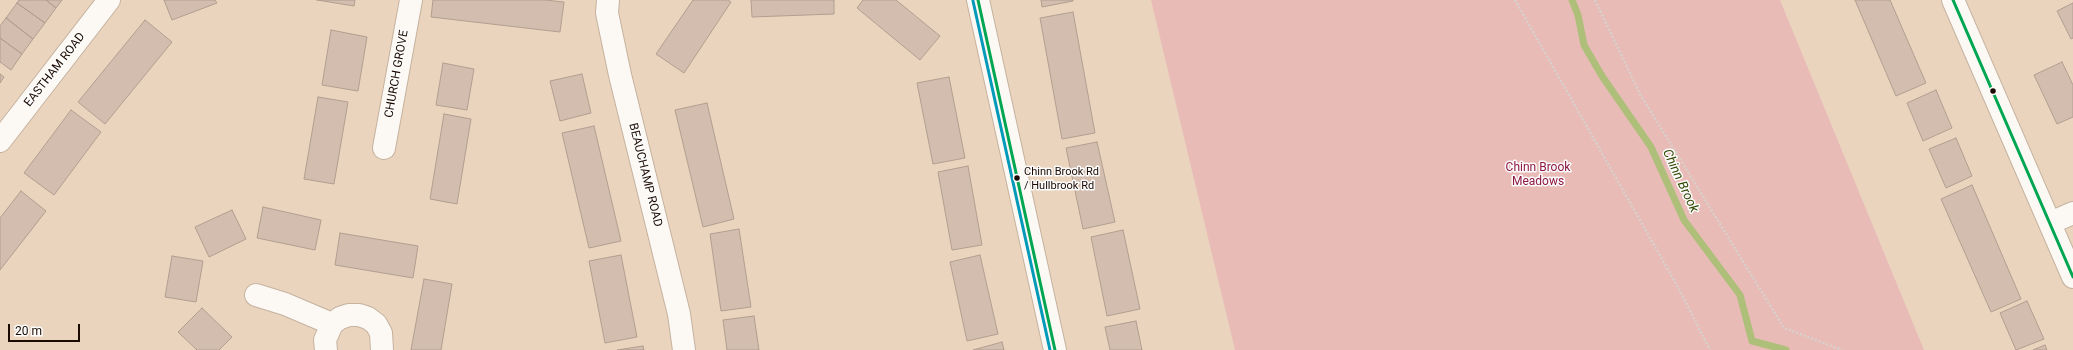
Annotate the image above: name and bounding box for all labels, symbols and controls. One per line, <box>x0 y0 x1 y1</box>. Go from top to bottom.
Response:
street label: CHURCH GROVE <box>382 29 412 119</box>
street label: EASTHAM ROAD <box>22 30 88 110</box>
unlabelled marker <box>1988 86 1998 96</box>
street label: BEAUCHAMP ROAD <box>625 122 665 228</box>
water label: Chinn Brook <box>1659 147 1701 215</box>
park label: Chinn Brook Meadows <box>1506 161 1570 189</box>
place label: Chinn Brook Rd / Hullbrook Rd <box>1024 165 1099 191</box>
marker: Chinn Brook Rd / Hullbrook Rd <box>1012 173 1022 183</box>
scale bar <box>10 316 82 342</box>
text: 20 m <box>15 324 42 338</box>

